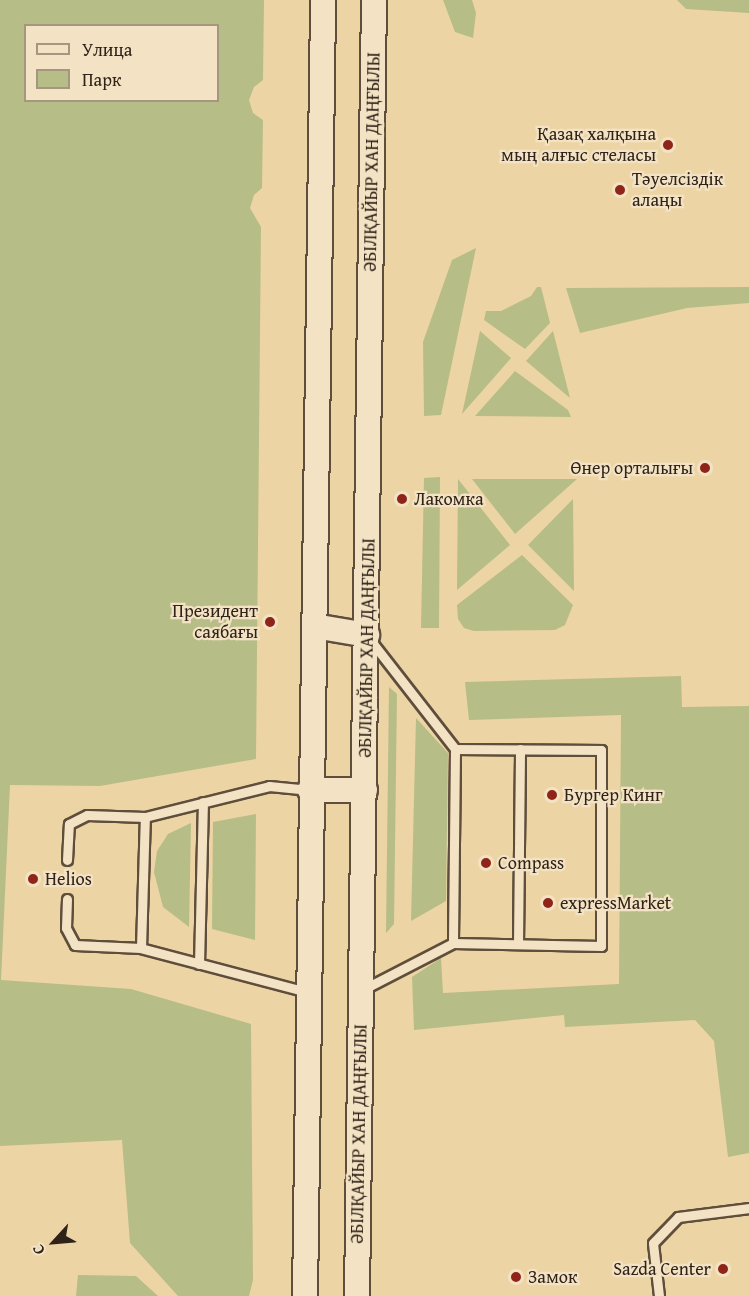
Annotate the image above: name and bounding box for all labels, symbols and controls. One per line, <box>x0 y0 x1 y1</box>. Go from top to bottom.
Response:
legend <box>24 24 219 102</box>
text: Улица <box>82 36 132 63</box>
street label: ӘБІЛҚАЙЫР ХАН ДАҢҒЫЛЫ <box>359 52 385 272</box>
text: Парк <box>82 66 121 93</box>
place label: Қазақ халқына мың алғыс стеласы <box>501 124 656 166</box>
marker: Қазақ халқына мың алғыс стеласы <box>661 138 675 152</box>
place label: Тәуелсіздік алаңы <box>632 169 723 212</box>
marker: Тәуелсіздік алаңы <box>613 183 627 197</box>
place label: Өнер орталығы <box>571 457 693 479</box>
marker: Өнер орталығы <box>698 461 712 475</box>
place label: Лакомка <box>414 488 483 510</box>
marker: Лакомка <box>395 492 409 506</box>
street label: ӘБІЛҚАЙЫР ХАН ДАҢҒЫЛЫ <box>354 538 380 758</box>
place label: Президент саябағы <box>172 601 258 644</box>
marker: Президент саябағы <box>263 615 277 629</box>
place label: Бургер Кинг <box>564 784 663 806</box>
marker: Бургер Кинг <box>545 788 559 802</box>
place label: Compass <box>498 852 564 874</box>
marker: Compass <box>479 856 493 870</box>
place label: Helios <box>45 868 92 890</box>
marker: Helios <box>26 872 40 886</box>
place label: expressMarket <box>560 892 671 914</box>
marker: expressMarket <box>541 896 555 910</box>
street label: ӘБІЛҚАЙЫР ХАН ДАҢҒЫЛЫ <box>346 1024 372 1244</box>
north arrow <box>24 1212 84 1272</box>
text: С <box>25 1241 51 1259</box>
place label: Sazda Center <box>613 1258 711 1280</box>
marker: Sazda Center <box>716 1262 730 1276</box>
place label: Замок <box>528 1266 577 1288</box>
marker: Замок <box>509 1270 523 1284</box>

